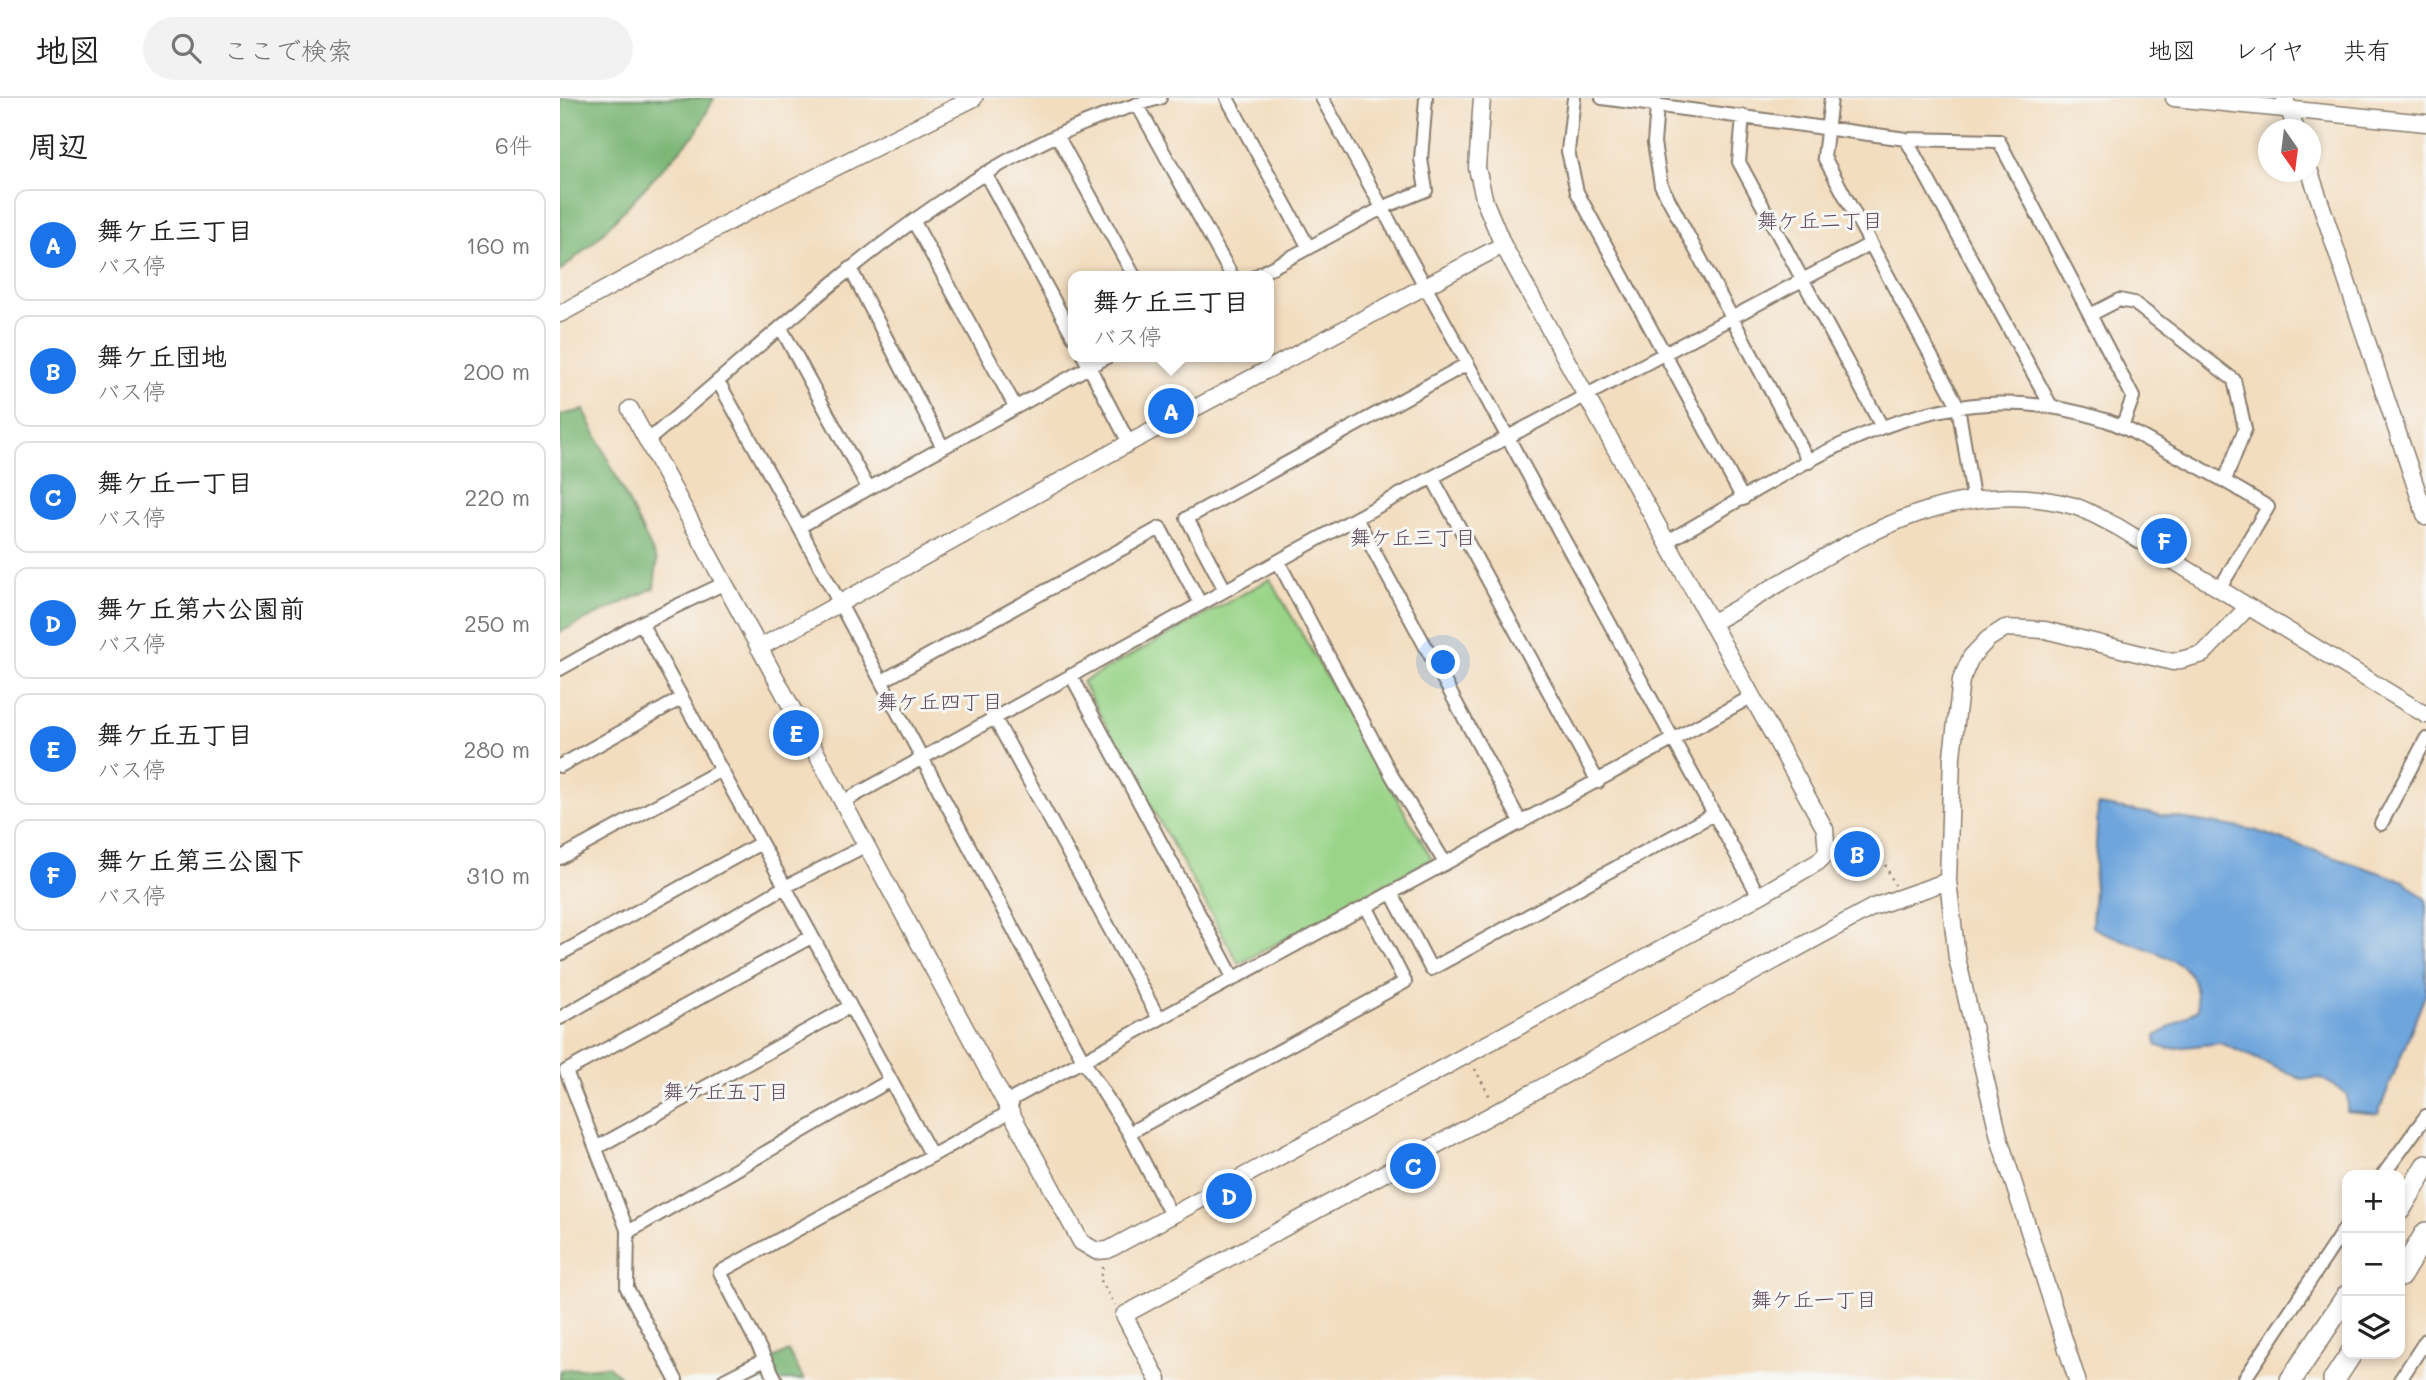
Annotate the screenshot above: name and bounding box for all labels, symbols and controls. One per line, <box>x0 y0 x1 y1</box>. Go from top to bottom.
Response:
search box <box>143 17 633 80</box>
text: 地図 <box>35 27 101 70</box>
icon: search <box>167 29 205 67</box>
text: ここで検索 <box>223 33 353 67</box>
text: 地図 <box>2148 34 2196 65</box>
text: レイヤ <box>2234 34 2305 65</box>
text: 共有 <box>2343 34 2391 65</box>
north arrow <box>2258 119 2321 182</box>
text: 周辺 <box>28 125 88 165</box>
text: 6件 <box>495 130 532 160</box>
district label: 舞ケ丘二丁目 <box>1757 206 1883 233</box>
text: 舞ケ丘三丁目 <box>97 213 253 247</box>
text: A <box>45 230 61 260</box>
text: 160 m <box>466 230 530 260</box>
text: バス停 <box>97 250 166 280</box>
popup <box>1068 271 1274 362</box>
text: 舞ケ丘三丁目 <box>1093 284 1249 318</box>
text: バス停 <box>1093 321 1162 351</box>
text: 舞ケ丘団地 <box>97 339 227 373</box>
text: B <box>45 356 61 386</box>
text: 200 m <box>463 356 530 386</box>
text: バス停 <box>97 376 166 406</box>
pin: A <box>1148 385 1194 437</box>
text: 舞ケ丘一丁目 <box>97 465 253 499</box>
text: C <box>44 482 62 512</box>
text: 220 m <box>464 482 530 512</box>
text: バス停 <box>97 502 166 532</box>
pin: F <box>2141 515 2187 567</box>
district label: 舞ケ丘三丁目 <box>1350 523 1476 550</box>
text: 舞ケ丘第六公園前 <box>97 591 305 625</box>
text: D <box>45 608 61 638</box>
text: 250 m <box>464 608 530 638</box>
text: バス停 <box>97 628 166 658</box>
your location <box>1426 645 1460 679</box>
district label: 舞ケ丘四丁目 <box>877 687 1003 714</box>
pin: E <box>773 707 819 759</box>
text: 舞ケ丘五丁目 <box>97 717 253 751</box>
text: E <box>46 734 60 764</box>
text: 280 m <box>463 734 530 764</box>
text: バス停 <box>97 754 166 784</box>
pin: B <box>1834 828 1880 880</box>
text: 舞ケ丘第三公園下 <box>97 843 305 877</box>
text: F <box>46 860 60 890</box>
text: 310 m <box>466 860 530 890</box>
text: バス停 <box>97 880 166 910</box>
district label: 舞ケ丘五丁目 <box>663 1077 789 1104</box>
pin: C <box>1390 1140 1436 1192</box>
pin: D <box>1206 1170 1252 1222</box>
map controls <box>2342 1170 2405 1359</box>
button: + <box>2342 1170 2405 1233</box>
button: − <box>2342 1233 2405 1296</box>
district label: 舞ケ丘一丁目 <box>1751 1285 1877 1312</box>
button: layers <box>2342 1296 2405 1359</box>

